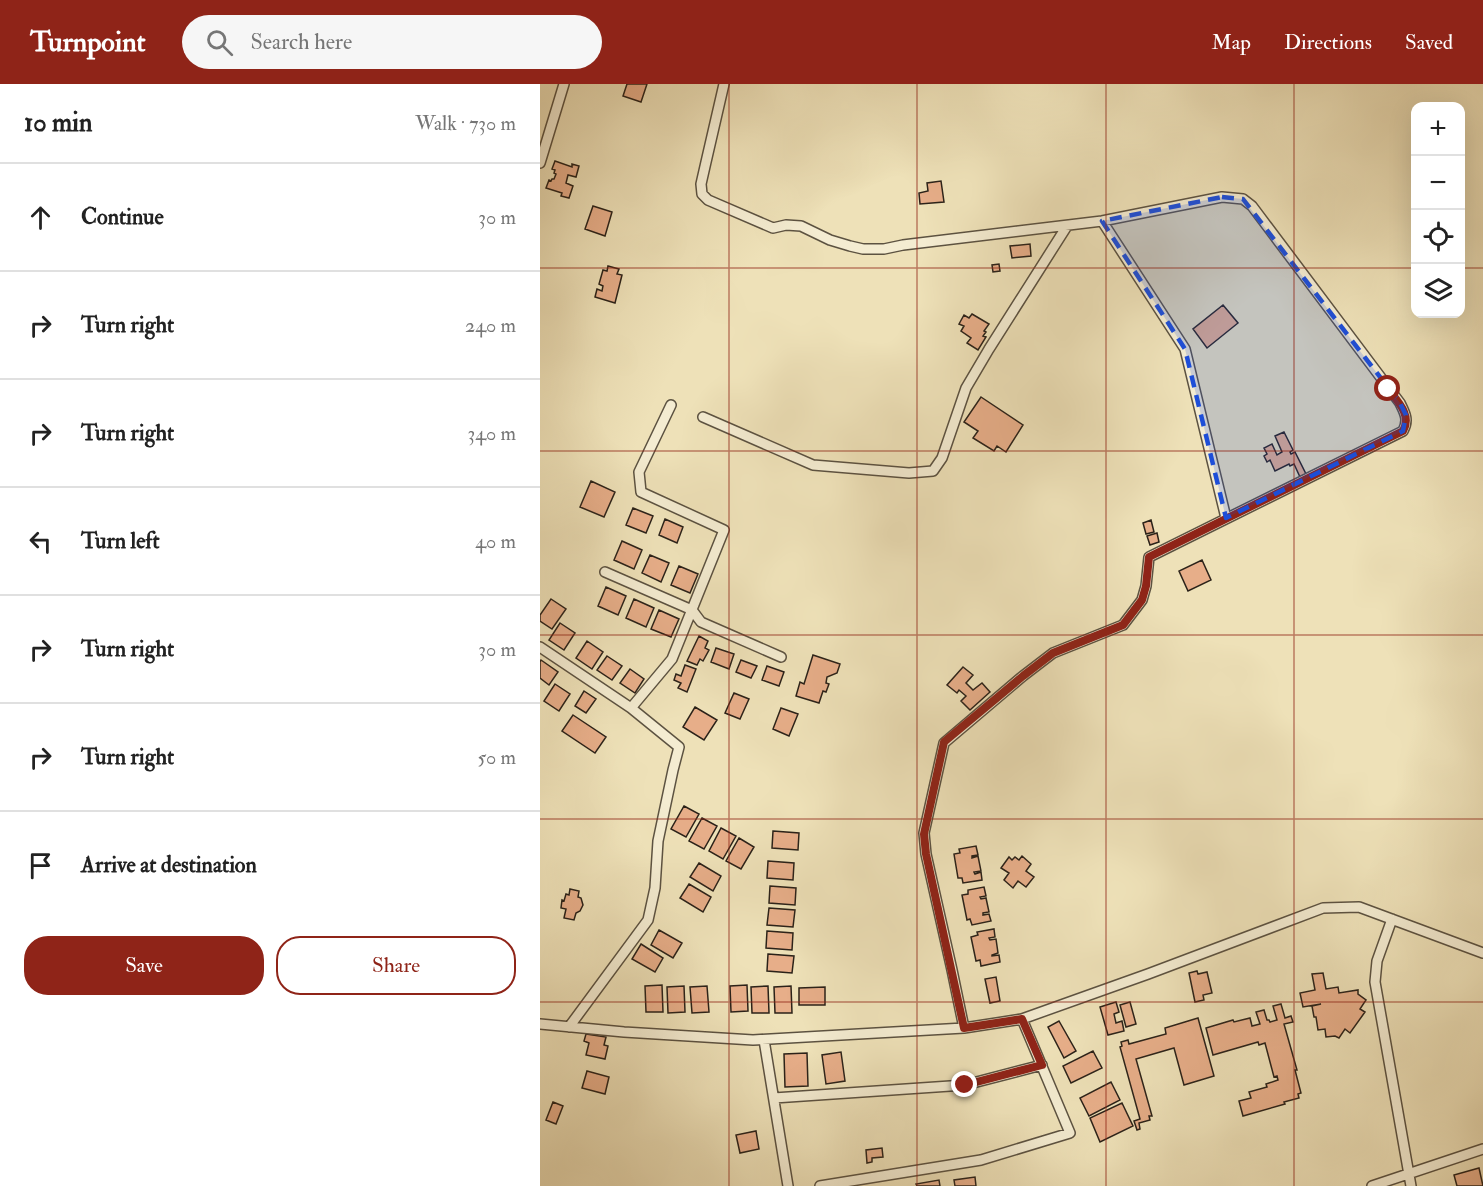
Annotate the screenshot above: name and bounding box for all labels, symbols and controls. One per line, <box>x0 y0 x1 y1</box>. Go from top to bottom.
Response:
search box <box>182 15 602 69</box>
text: Turnpoint <box>30 25 146 60</box>
icon: search <box>203 26 236 59</box>
text: Search here <box>251 28 352 56</box>
text: Map <box>1211 29 1251 56</box>
text: Directions <box>1284 29 1372 56</box>
text: Saved <box>1405 29 1453 56</box>
map controls <box>1411 102 1465 318</box>
button: + <box>1411 102 1465 156</box>
text: 10 min <box>24 107 92 139</box>
text: Walk · 730 m <box>415 111 516 136</box>
button: − <box>1411 156 1465 210</box>
icon: ahead <box>24 201 57 234</box>
text: Continue <box>81 203 164 231</box>
text: 30 m <box>478 205 516 230</box>
button: locate <box>1411 210 1465 264</box>
button: layers <box>1411 264 1465 318</box>
icon: right <box>24 309 57 342</box>
text: Turn right <box>81 311 174 339</box>
text: 240 m <box>465 313 516 338</box>
route start <box>1374 375 1400 401</box>
icon: right <box>24 417 57 450</box>
text: Turn right <box>81 419 174 447</box>
text: 340 m <box>468 421 516 446</box>
icon: left <box>24 525 57 558</box>
text: Turn left <box>81 527 160 555</box>
text: 40 m <box>475 529 516 554</box>
icon: right <box>24 633 57 666</box>
text: Turn right <box>81 635 174 663</box>
text: 30 m <box>478 637 516 662</box>
icon: right <box>24 741 57 774</box>
text: Turn right <box>81 743 174 771</box>
text: 50 m <box>477 745 516 770</box>
icon: arrive <box>24 849 57 882</box>
text: Arrive at destination <box>81 851 257 879</box>
button: Save <box>24 936 264 995</box>
button: Share <box>276 936 516 995</box>
route end <box>951 1071 977 1097</box>

